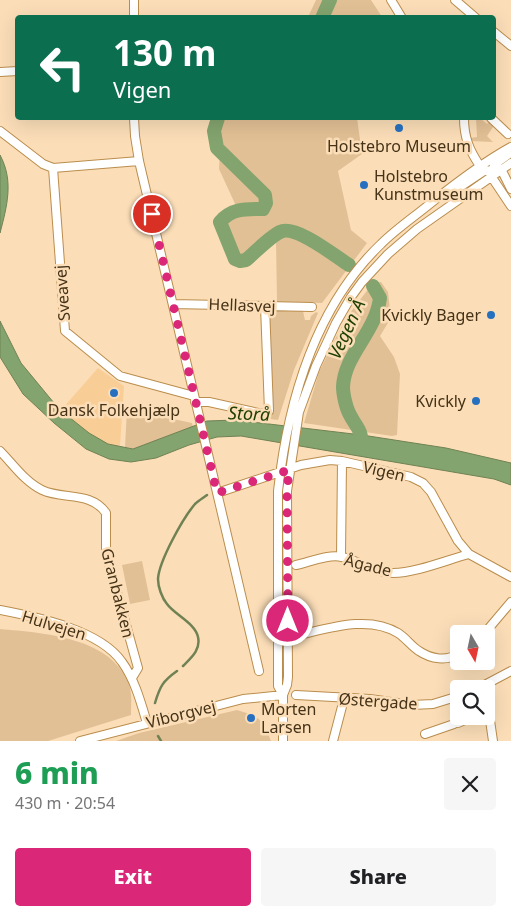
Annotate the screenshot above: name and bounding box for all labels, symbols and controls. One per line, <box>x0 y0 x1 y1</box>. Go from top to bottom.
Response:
text: 130 m <box>113 29 216 76</box>
icon: left <box>30 35 95 100</box>
text: Vigen <box>113 74 171 104</box>
marker: Holstebro Museum <box>393 122 405 134</box>
place label: Holstebro Museum <box>327 135 471 157</box>
place label: Holstebro Kunstmuseum <box>374 165 484 205</box>
marker: Holstebro Kunstmuseum <box>358 179 370 191</box>
pin <box>131 193 173 235</box>
icon: arrive <box>138 200 166 228</box>
street label: Sveavej <box>49 264 75 322</box>
street label: Hellasvej <box>208 293 276 317</box>
water label: Vegen Å <box>322 295 370 363</box>
place label: Kvickly Bager <box>381 304 481 326</box>
marker: Kvickly Bager <box>485 309 497 321</box>
marker: Dansk Folkehjælp <box>108 387 120 399</box>
place label: Kvickly <box>415 390 467 412</box>
marker: Kvickly <box>470 395 482 407</box>
place label: Dansk Folkehjælp <box>48 399 180 421</box>
water label: Storå <box>227 400 271 426</box>
street label: Vigen <box>361 456 407 486</box>
street label: Granbakken <box>96 546 140 640</box>
street label: Ågade <box>342 549 394 581</box>
position arrow <box>261 594 313 646</box>
street label: Hulvejen <box>19 605 89 645</box>
north arrow <box>450 625 495 670</box>
map controls <box>450 625 495 725</box>
button: search <box>450 680 495 725</box>
street label: Østergade <box>338 687 418 715</box>
street label: Viborgvej <box>144 695 218 733</box>
place label: Morten Larsen <box>261 698 317 738</box>
marker: Morten Larsen <box>245 712 257 724</box>
text: 6 min <box>15 752 99 793</box>
button: close <box>444 758 496 810</box>
text: 430 m · 20:54 <box>15 792 115 814</box>
button: Exit <box>15 848 251 906</box>
button: Share <box>261 848 496 906</box>

